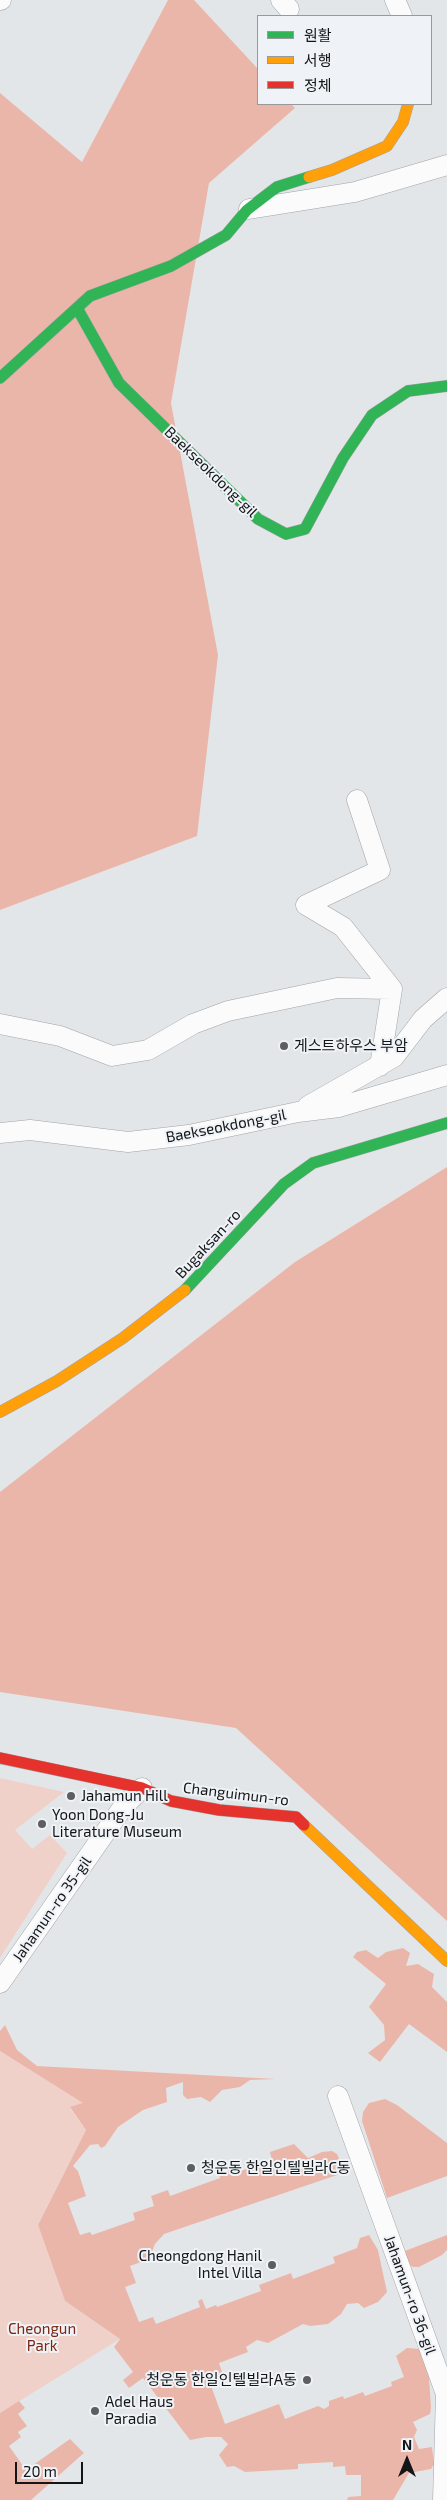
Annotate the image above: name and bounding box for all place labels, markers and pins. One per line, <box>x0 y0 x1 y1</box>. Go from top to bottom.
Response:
place label: 게스트하우스 부암 <box>294 1037 408 1055</box>
marker: 게스트하우스 부암 <box>278 1040 290 1052</box>
place label: Jahamun Hill <box>81 1787 168 1805</box>
marker: Jahamun Hill <box>65 1790 77 1802</box>
place label: Yoon Dong-Ju Literature Museum <box>52 1806 182 1841</box>
marker: Yoon Dong-Ju Literature Museum <box>36 1818 48 1830</box>
place label: 청운동 한일인텔빌라C동 <box>201 2159 351 2177</box>
marker: 청운동 한일인텔빌라C동 <box>185 2162 197 2174</box>
place label: Cheongdong Hanil Intel Villa <box>138 2247 262 2282</box>
marker: Cheongdong Hanil Intel Villa <box>266 2259 278 2271</box>
place label: 청운동 한일인텔빌라A동 <box>146 2371 297 2389</box>
marker: 청운동 한일인텔빌라A동 <box>301 2374 313 2386</box>
place label: Adel Haus Paradia <box>105 2393 173 2428</box>
marker: Adel Haus Paradia <box>89 2405 101 2417</box>

